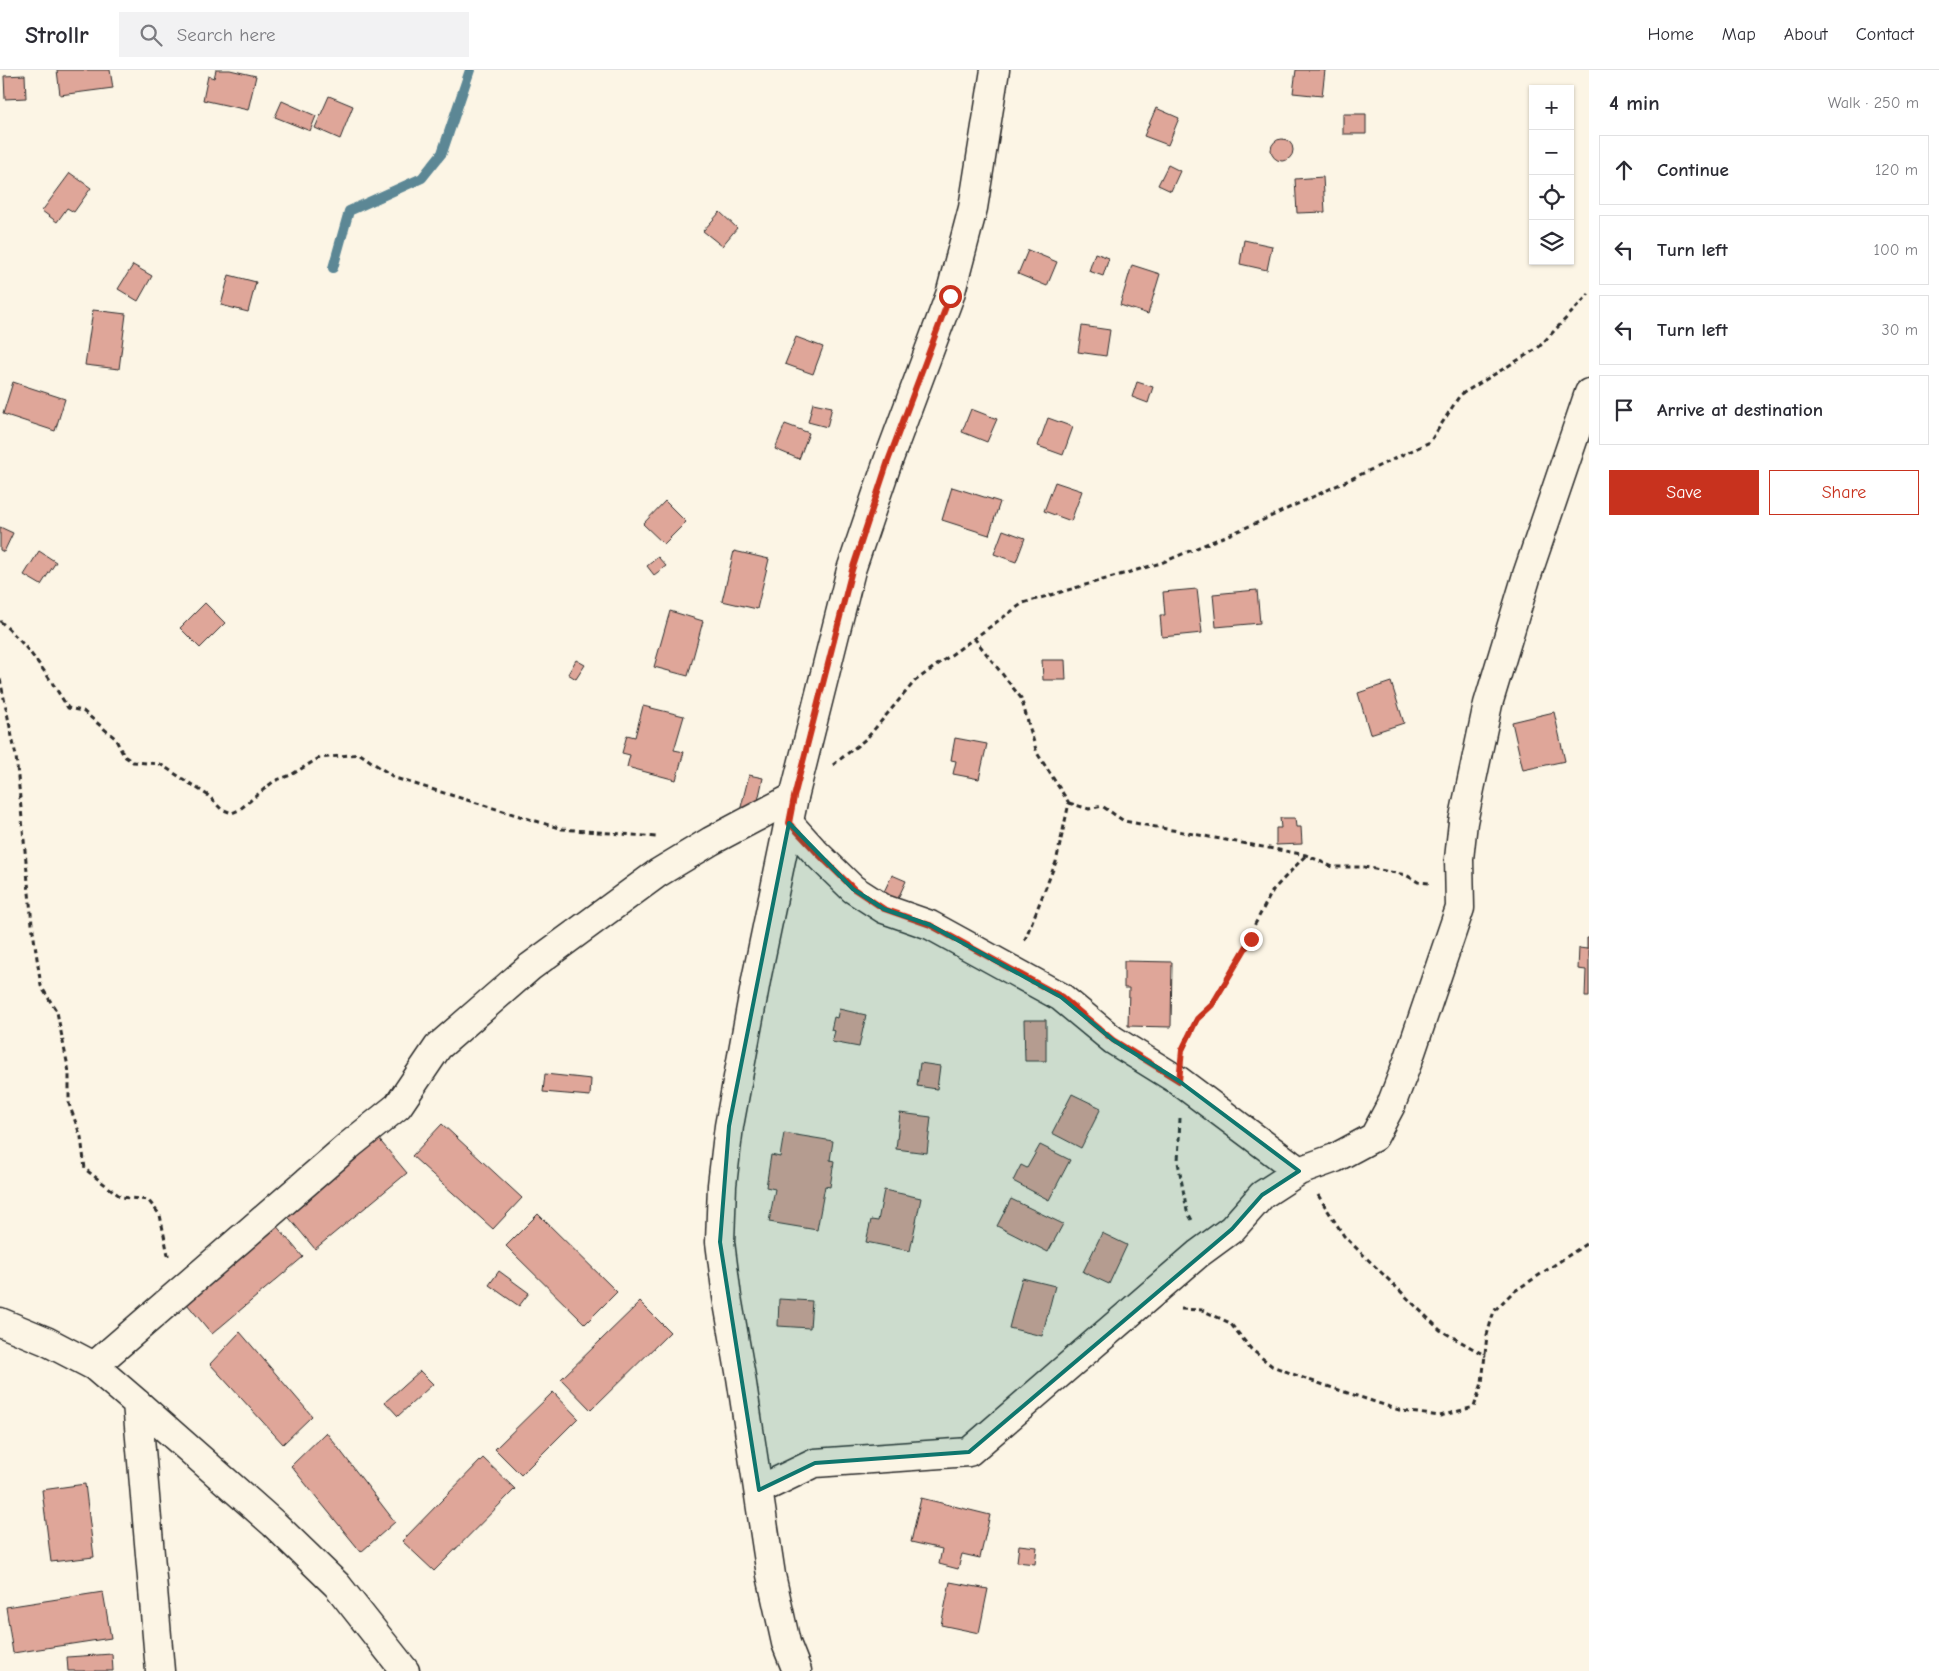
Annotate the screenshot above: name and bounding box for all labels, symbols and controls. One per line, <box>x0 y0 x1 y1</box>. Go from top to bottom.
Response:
search box <box>119 12 469 57</box>
text: Strollr <box>25 21 89 49</box>
icon: search <box>137 21 165 49</box>
text: Search here <box>177 24 276 46</box>
text: Home <box>1647 24 1694 45</box>
text: Map <box>1722 24 1756 45</box>
text: About <box>1784 24 1828 45</box>
text: Contact <box>1856 24 1914 45</box>
map controls <box>1529 85 1574 265</box>
button: + <box>1529 85 1574 130</box>
text: 4 min <box>1609 91 1660 115</box>
text: Walk · 250 m <box>1828 94 1919 112</box>
button: − <box>1529 130 1574 175</box>
icon: ahead <box>1610 156 1638 184</box>
text: Continue <box>1657 159 1729 181</box>
text: 120 m <box>1875 161 1918 179</box>
button: locate <box>1529 175 1574 220</box>
button: layers <box>1529 220 1574 265</box>
icon: left <box>1610 236 1638 264</box>
text: Turn left <box>1657 239 1728 261</box>
text: 100 m <box>1874 241 1918 259</box>
route start <box>939 285 962 308</box>
icon: left <box>1610 316 1638 344</box>
text: Turn left <box>1657 319 1728 341</box>
text: 30 m <box>1882 321 1918 339</box>
icon: arrive <box>1610 396 1638 424</box>
text: Arrive at destination <box>1657 399 1823 421</box>
button: Save <box>1609 470 1759 515</box>
button: Share <box>1769 470 1919 515</box>
route end <box>1240 928 1263 951</box>

